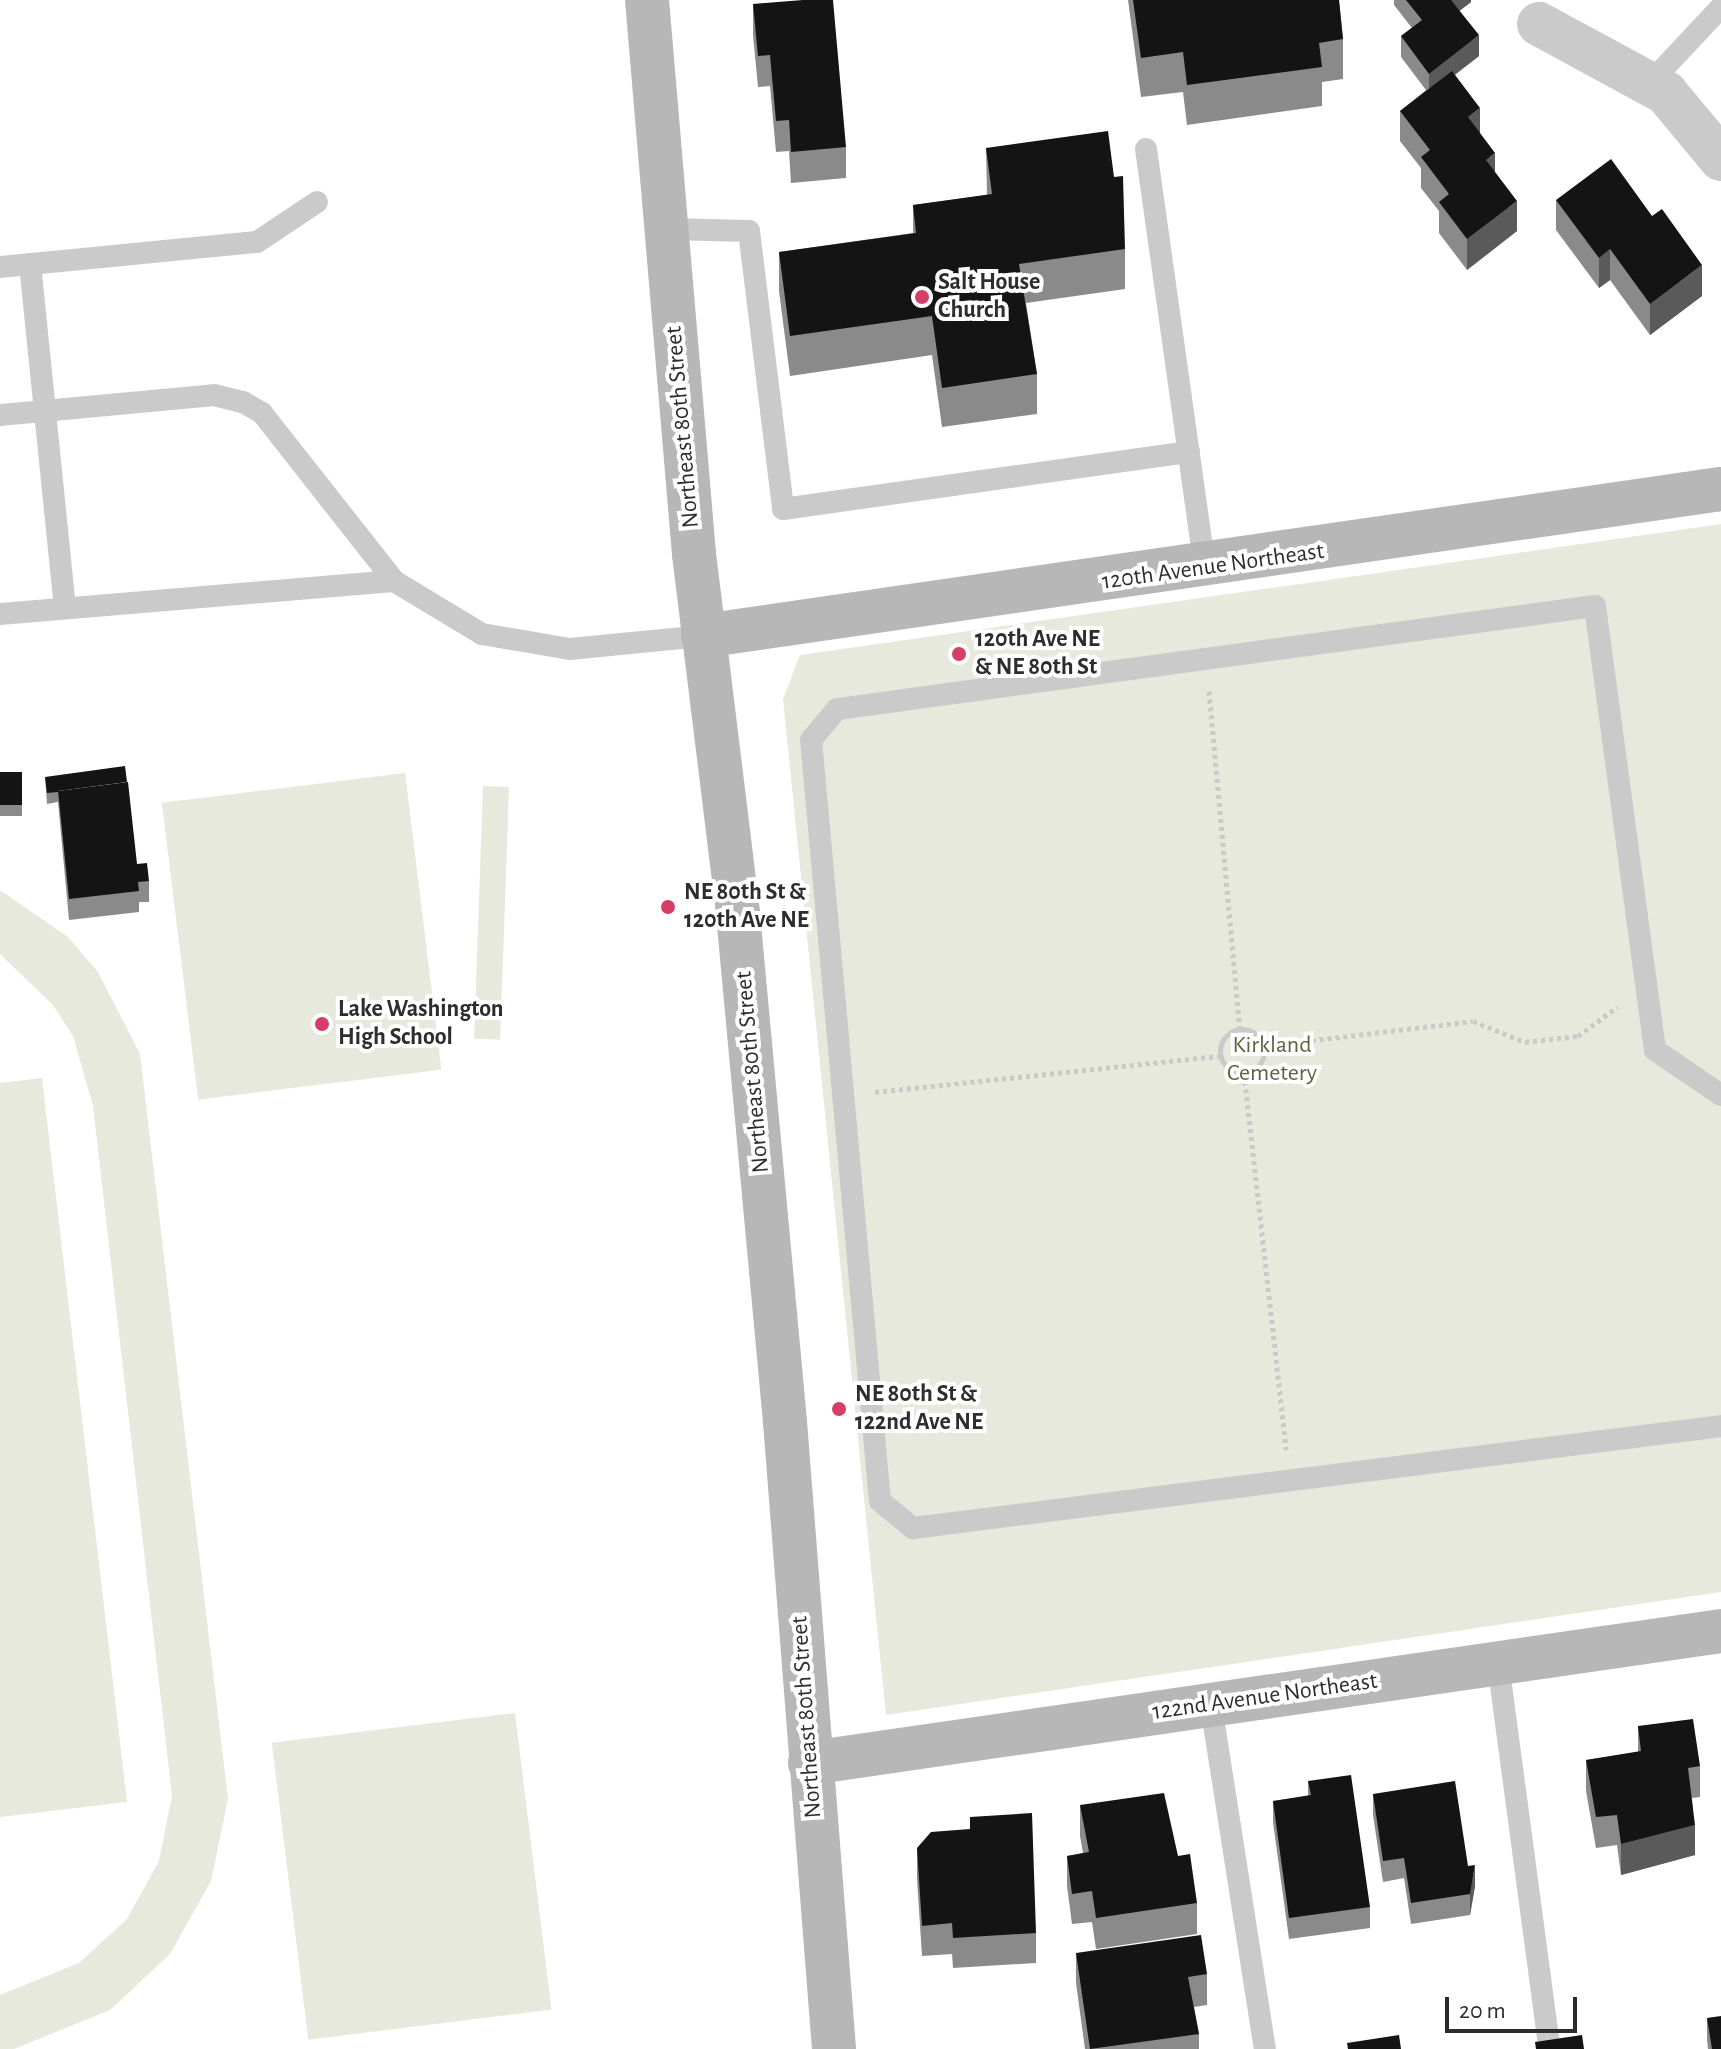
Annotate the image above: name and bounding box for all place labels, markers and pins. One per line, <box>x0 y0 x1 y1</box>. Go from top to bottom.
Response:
place label: Salt House Church <box>938 269 1040 325</box>
marker: Salt House Church <box>913 288 931 306</box>
place label: 120th Ave NE & NE 80th St <box>975 626 1100 682</box>
marker: 120th Ave NE & NE 80th St <box>950 645 968 663</box>
place label: NE 80th St & 120th Ave NE <box>684 879 809 935</box>
marker: NE 80th St & 120th Ave NE <box>659 898 677 916</box>
place label: Lake Washington High School <box>338 996 504 1052</box>
marker: Lake Washington High School <box>313 1015 331 1033</box>
place label: NE 80th St & 122nd Ave NE <box>855 1381 983 1437</box>
marker: NE 80th St & 122nd Ave NE <box>830 1400 848 1418</box>

